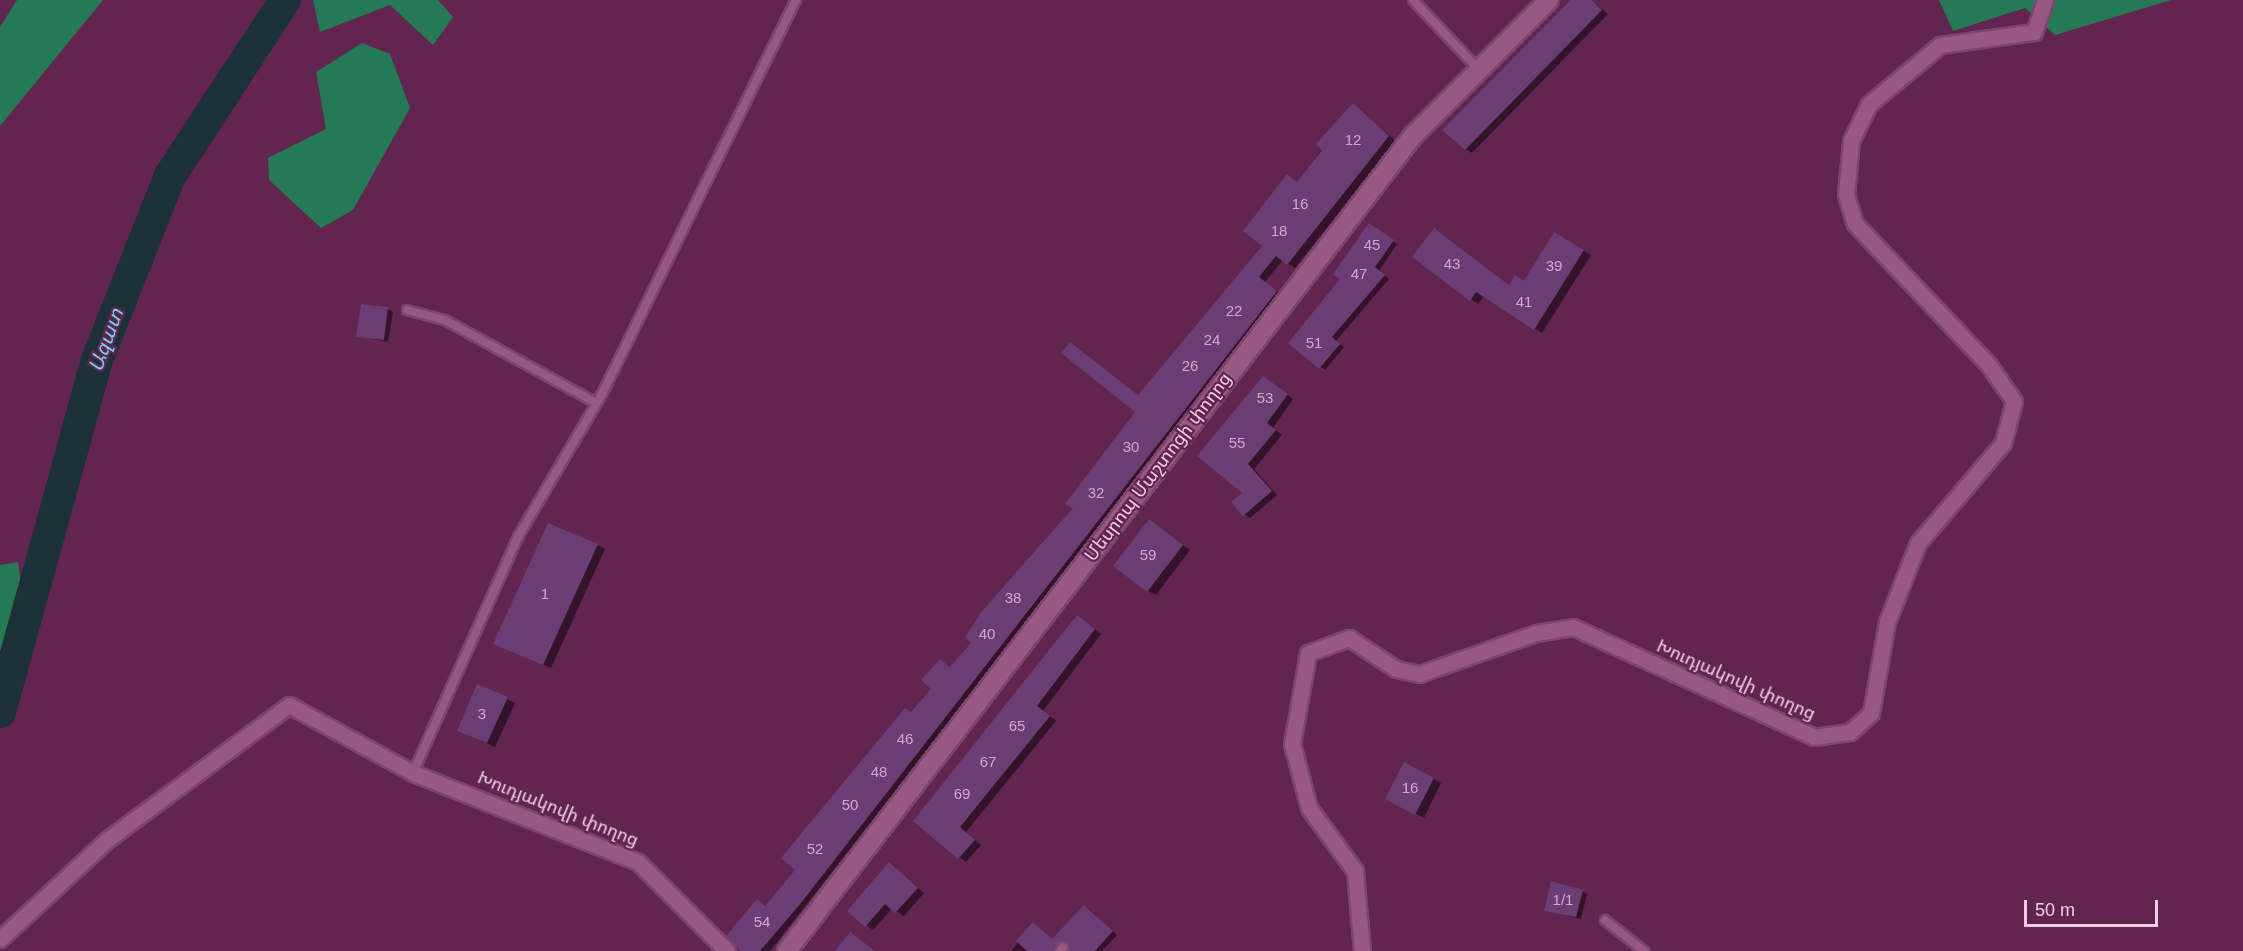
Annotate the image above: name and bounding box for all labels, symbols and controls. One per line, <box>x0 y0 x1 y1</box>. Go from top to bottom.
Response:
house number: 12 <box>1345 131 1361 149</box>
house number: 16 <box>1292 195 1308 213</box>
house number: 18 <box>1271 222 1287 240</box>
house number: 45 <box>1364 236 1380 254</box>
house number: 43 <box>1444 255 1460 273</box>
house number: 39 <box>1546 257 1562 275</box>
house number: 47 <box>1351 265 1367 283</box>
house number: 41 <box>1516 293 1532 311</box>
house number: 22 <box>1226 302 1242 320</box>
water label: Ազատ <box>83 305 129 375</box>
house number: 24 <box>1204 331 1220 349</box>
house number: 51 <box>1306 334 1322 352</box>
house number: 26 <box>1182 357 1198 375</box>
street label: Մեսրոպ Մաշտոցի փողոց <box>1080 369 1236 565</box>
house number: 53 <box>1257 389 1273 407</box>
house number: 55 <box>1229 434 1245 452</box>
house number: 30 <box>1123 438 1139 456</box>
house number: 32 <box>1088 484 1104 502</box>
house number: 59 <box>1140 546 1156 564</box>
house number: 1 <box>541 585 549 603</box>
house number: 38 <box>1005 589 1021 607</box>
house number: 40 <box>979 625 995 643</box>
street label: Խուդյակովի փողոց <box>1653 635 1819 725</box>
house number: 3 <box>478 705 486 723</box>
house number: 65 <box>1009 717 1025 735</box>
house number: 46 <box>897 730 913 748</box>
house number: 67 <box>980 753 996 771</box>
house number: 48 <box>871 763 887 781</box>
street label: Խուդյակովի փողոց <box>474 767 642 851</box>
house number: 16 <box>1402 779 1418 797</box>
house number: 69 <box>954 785 970 803</box>
house number: 50 <box>842 796 858 814</box>
house number: 52 <box>807 840 823 858</box>
scale bar <box>2027 888 2160 926</box>
house number: 1/1 <box>1553 891 1573 909</box>
text: 50 m <box>2035 900 2075 920</box>
house number: 54 <box>754 913 770 931</box>

